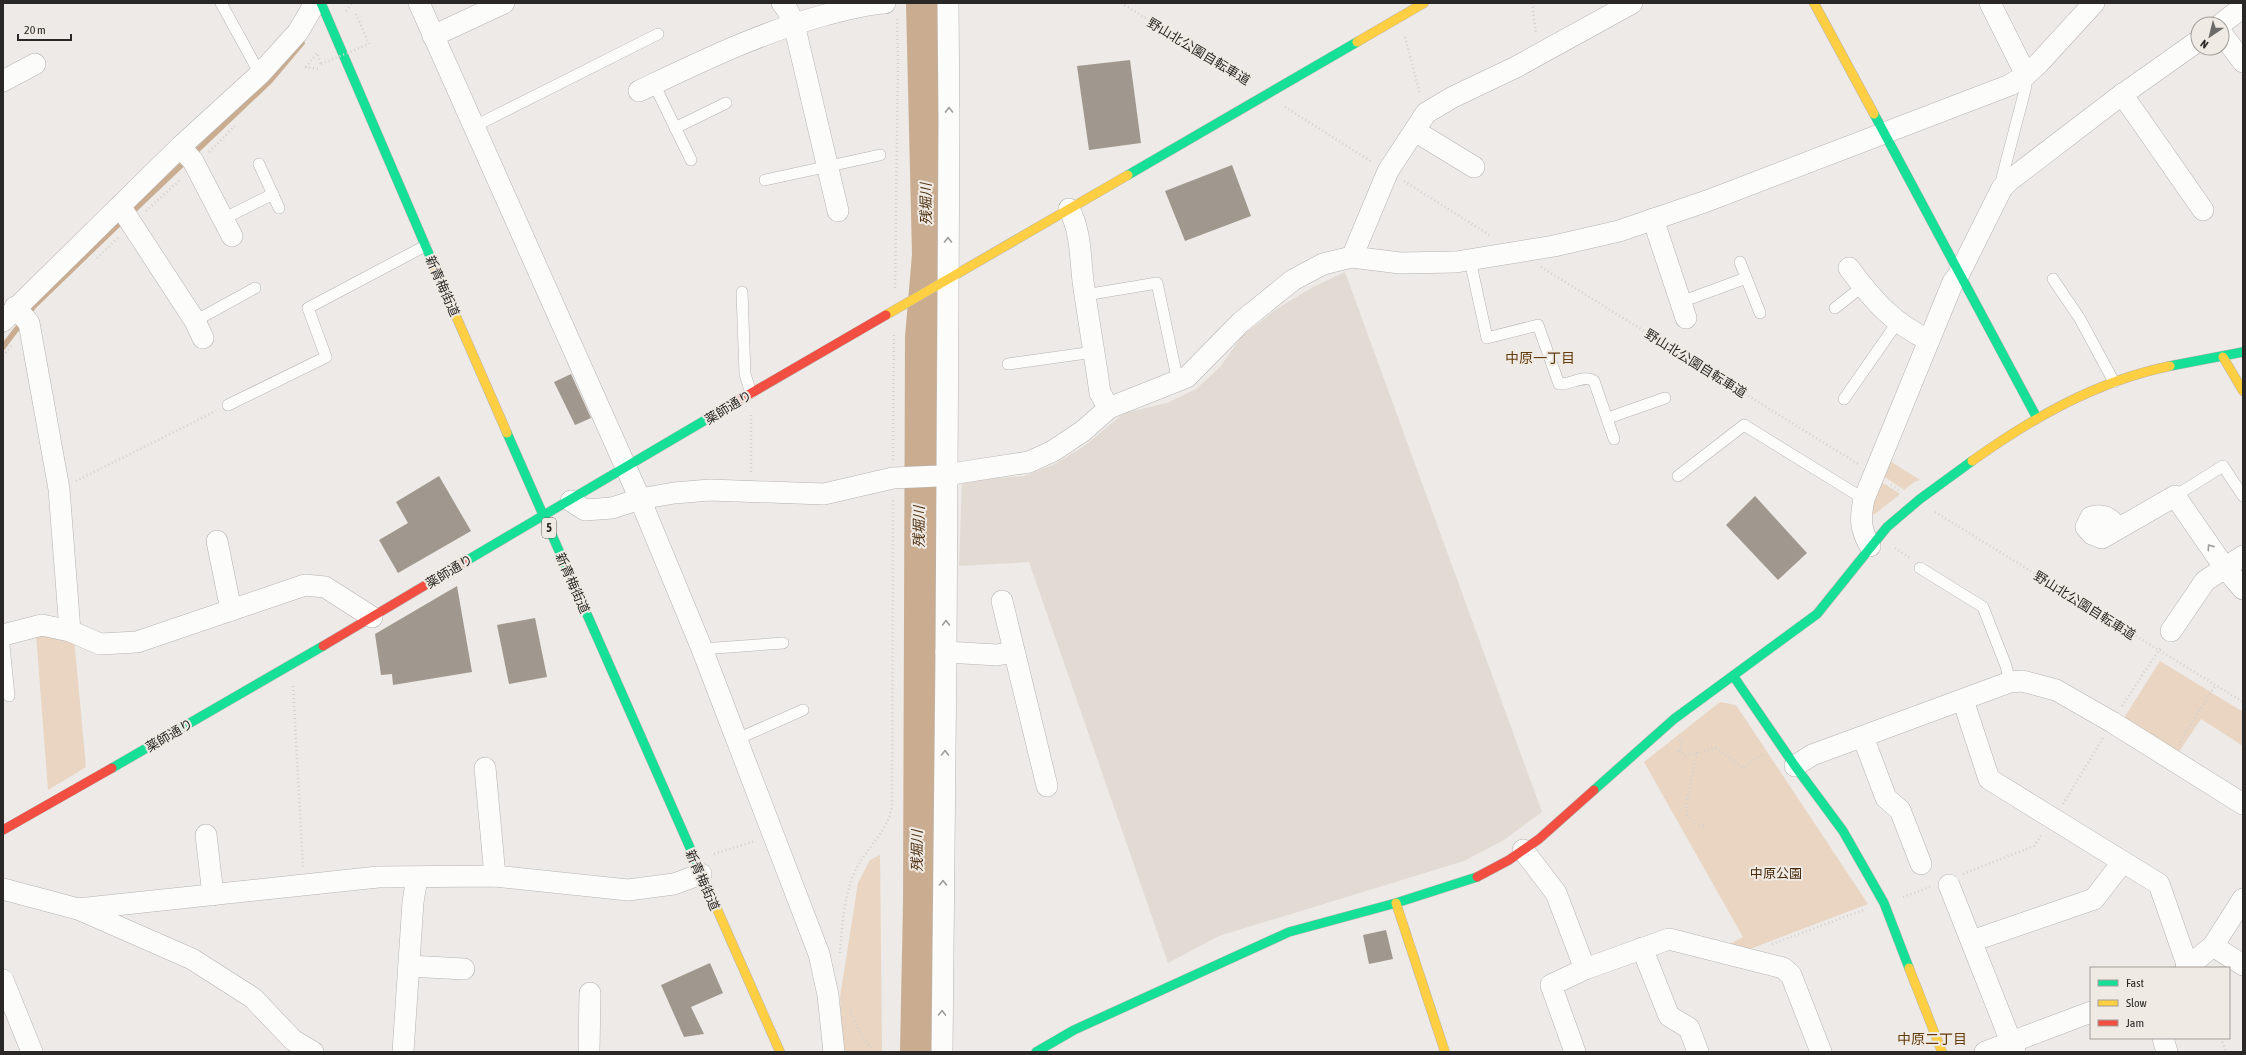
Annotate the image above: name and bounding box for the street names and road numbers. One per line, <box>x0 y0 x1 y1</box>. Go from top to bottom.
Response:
street label: 野山北公園自転車道 <box>1145 15 1253 88</box>
street label: 新青梅街道 <box>422 253 463 319</box>
street label: 野山北公園自転車道 <box>1642 326 1749 401</box>
street label: 薬師通り <box>702 388 754 427</box>
road number: 5 <box>542 518 556 538</box>
street label: 新青梅街道 <box>552 550 593 616</box>
street label: 薬師通り <box>423 552 475 591</box>
street label: 野山北公園自転車道 <box>2031 568 2138 643</box>
street label: 薬師通り <box>143 716 196 755</box>
street label: 新青梅街道 <box>682 847 723 913</box>

